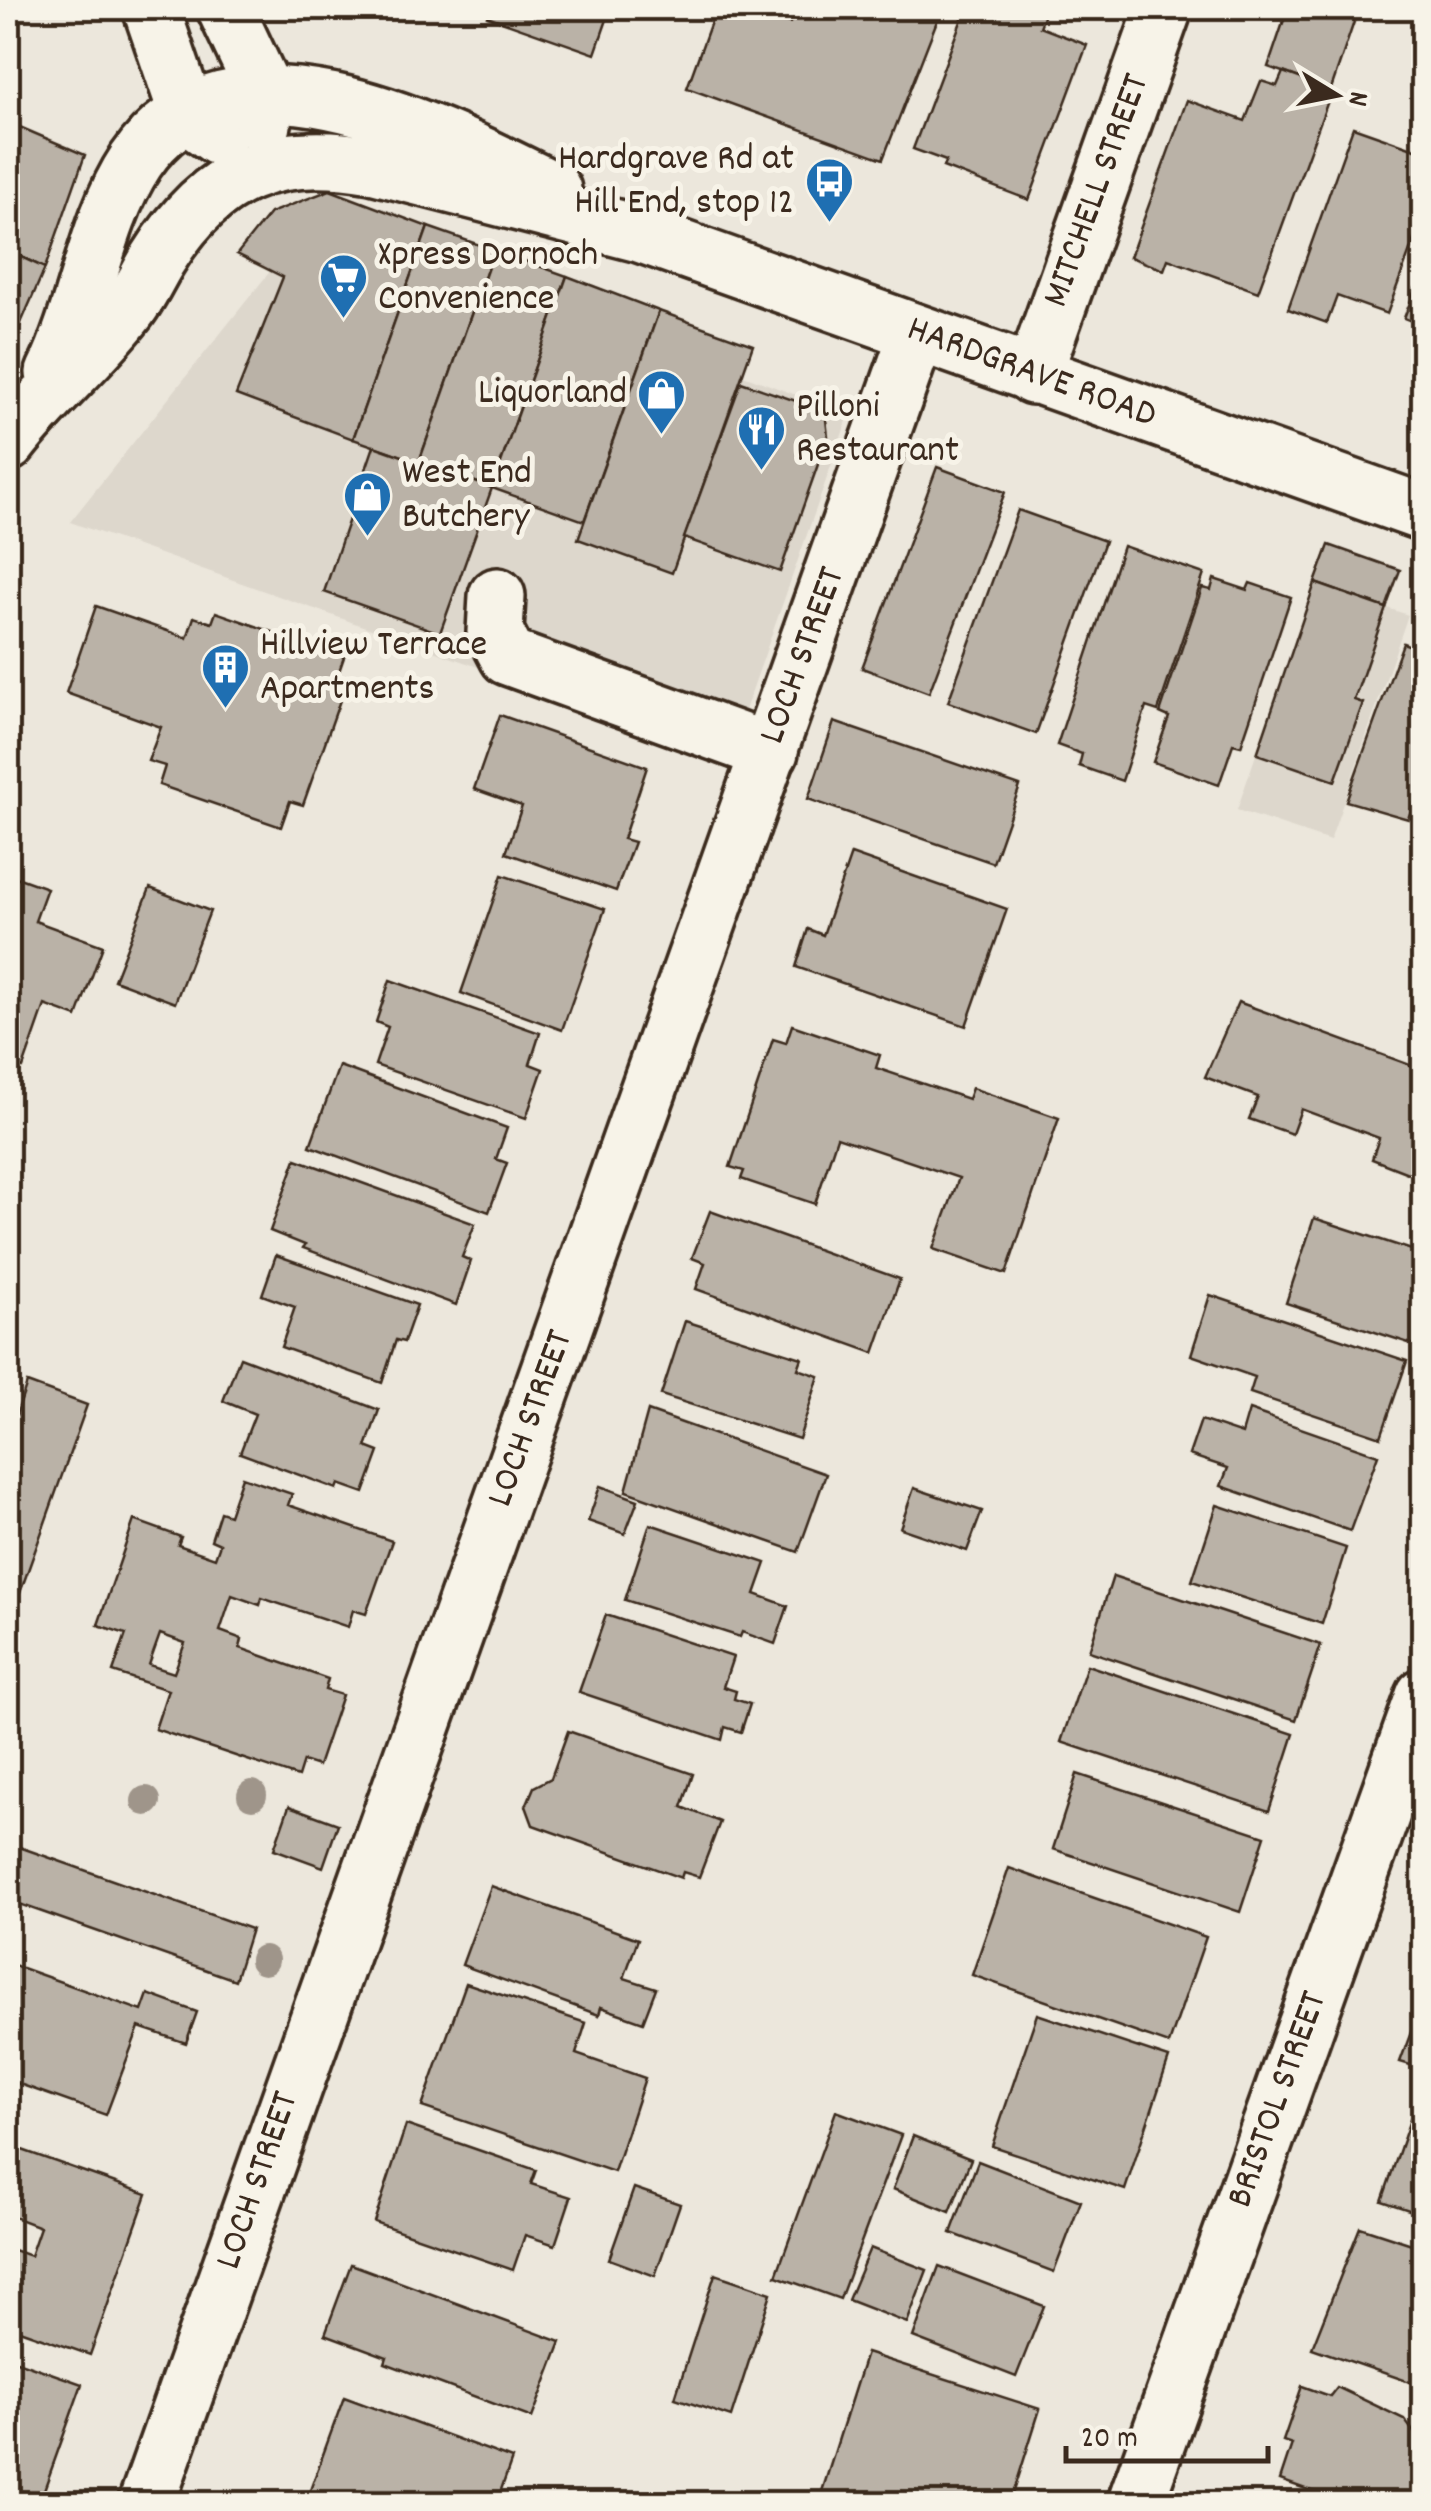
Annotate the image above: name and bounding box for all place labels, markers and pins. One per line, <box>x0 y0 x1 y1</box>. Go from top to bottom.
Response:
place label: Hardgrave Rd at Hill End, stop 12 <box>558 133 794 232</box>
bus stop icon: Hardgrave Rd at Hill End, stop 12 <box>803 156 855 224</box>
place label: Xpress Dornoch Convenience <box>378 229 598 328</box>
supermarket icon: Xpress Dornoch Convenience <box>317 252 369 320</box>
place label: Liquorland <box>478 367 627 422</box>
shop icon: Liquorland <box>636 368 688 436</box>
place label: Pilloni Restaurant <box>796 381 959 480</box>
restaurant icon: Pilloni Restaurant <box>735 404 787 472</box>
place label: West End Butchery <box>402 447 532 546</box>
shop icon: West End Butchery <box>341 470 393 538</box>
place label: Hillview Terrace Apartments <box>260 619 487 718</box>
building icon: Hillview Terrace Apartments <box>199 642 251 710</box>

